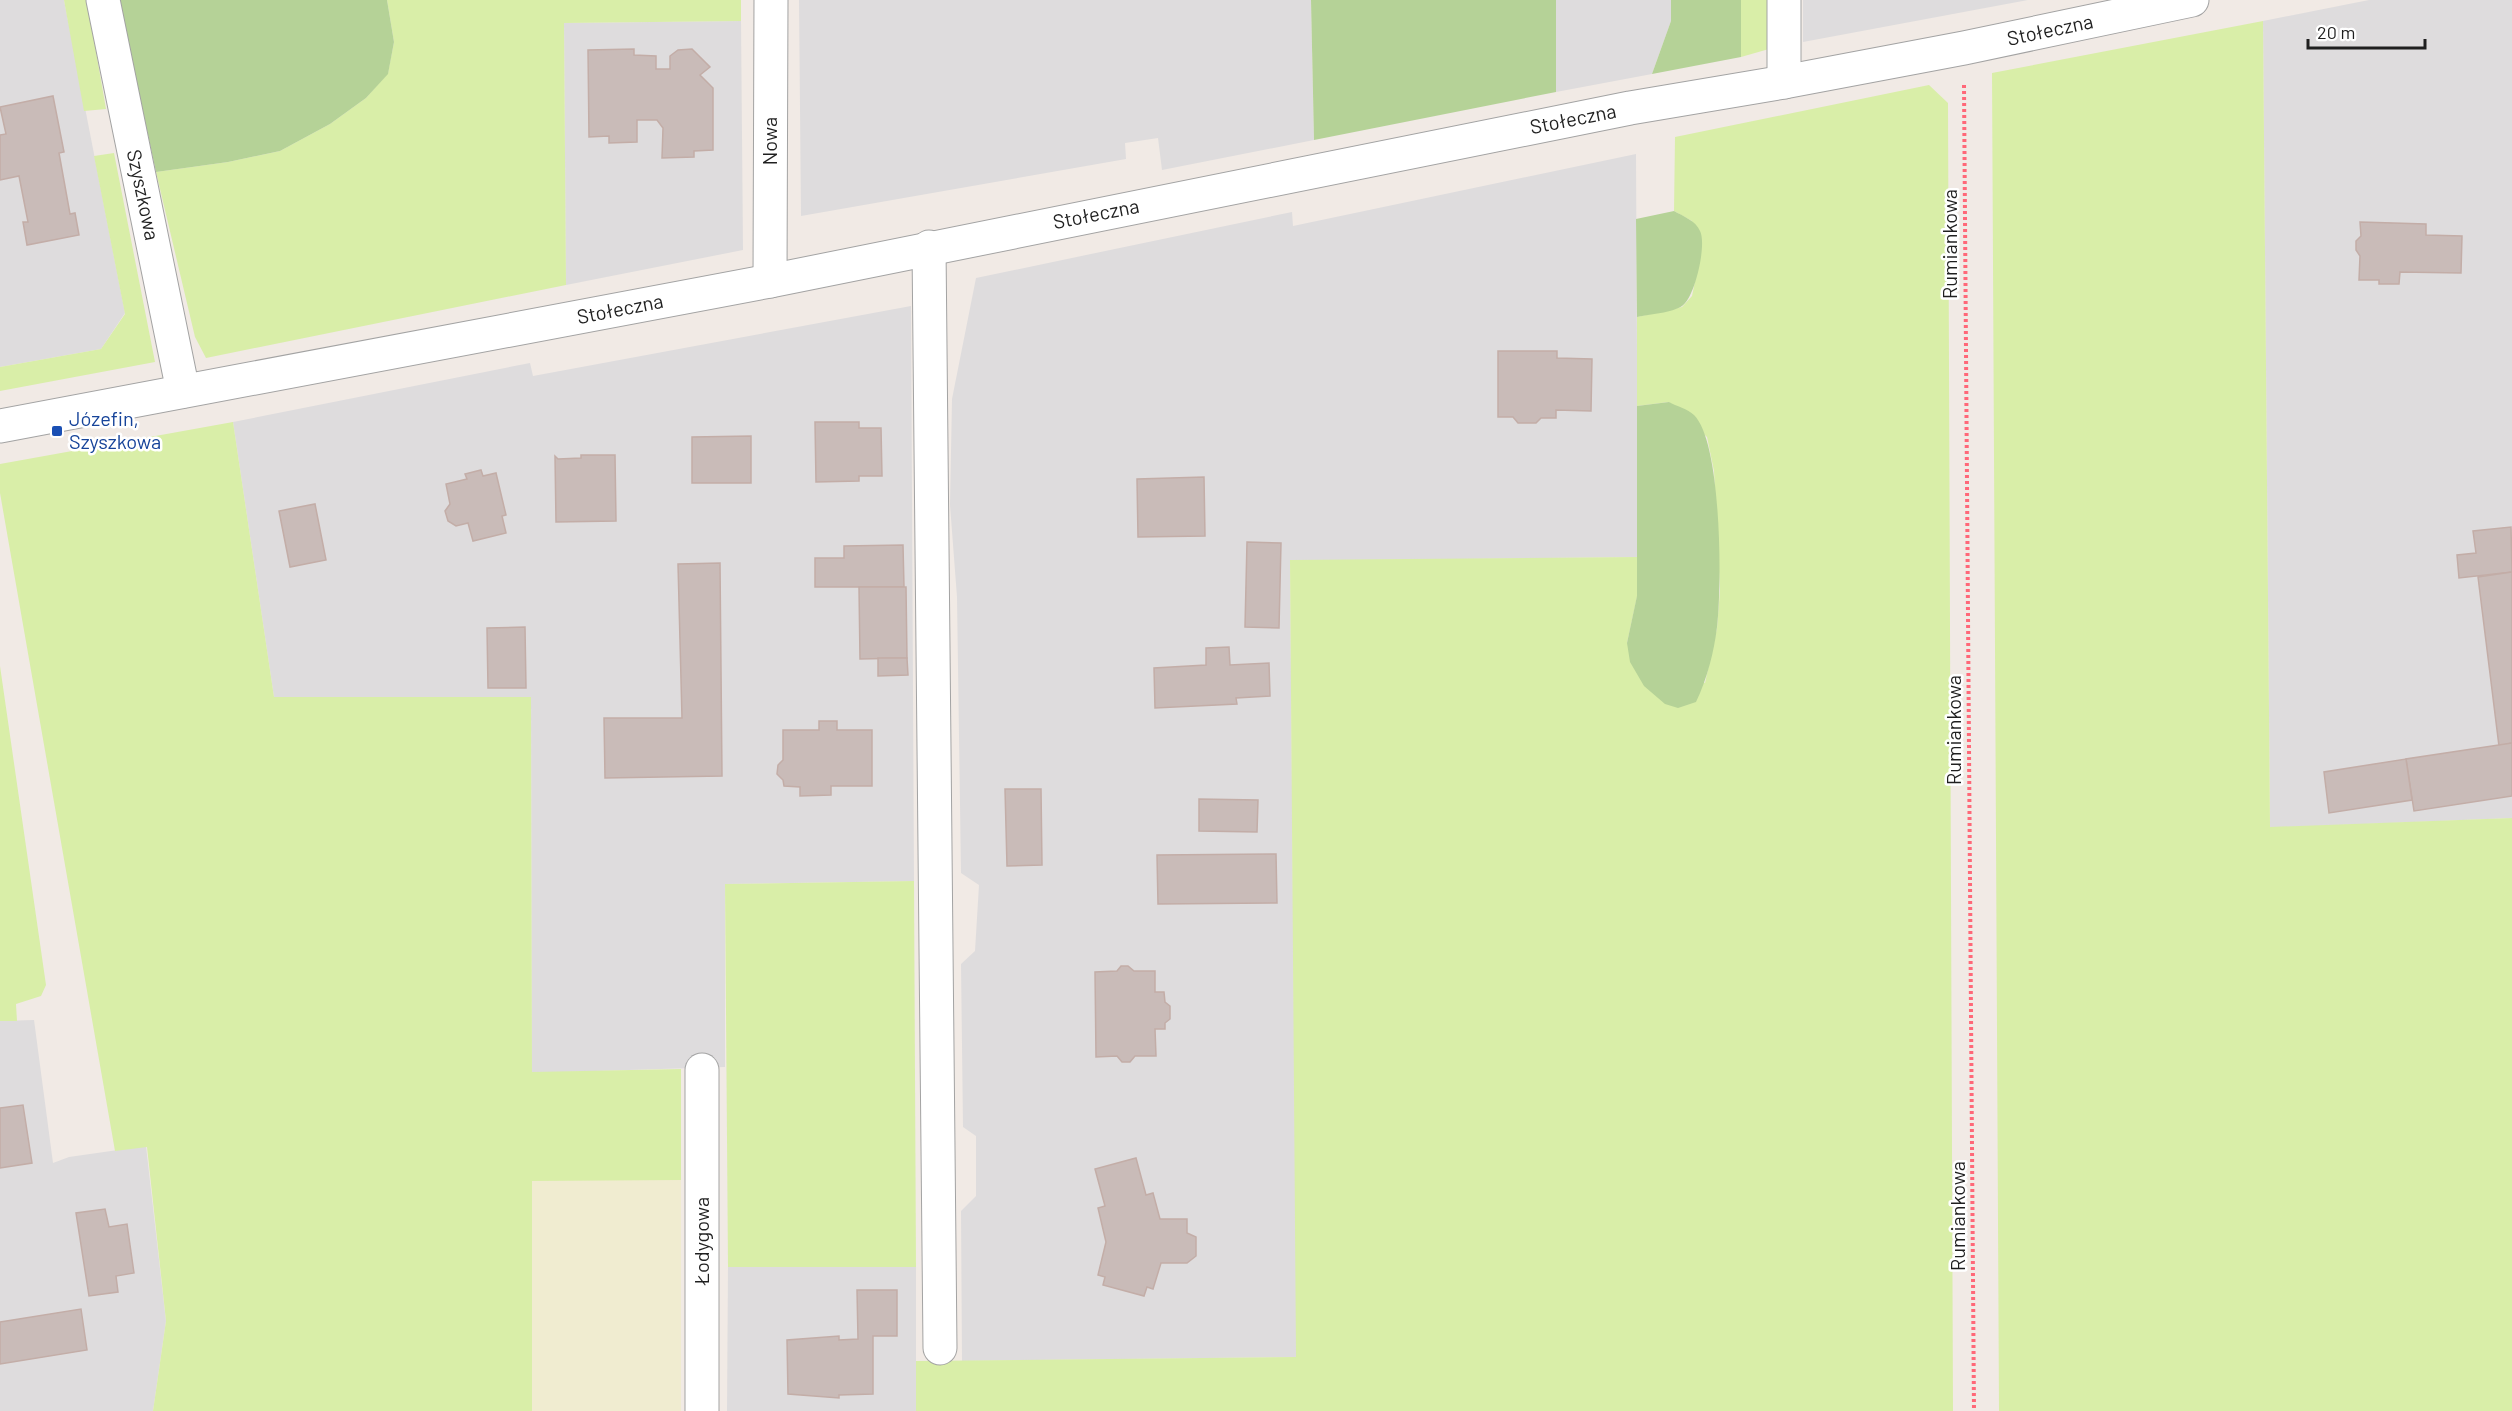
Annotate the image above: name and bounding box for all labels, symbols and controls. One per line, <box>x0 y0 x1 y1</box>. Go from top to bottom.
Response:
street label: Stołeczna <box>2005 8 2095 50</box>
scale bar <box>2308 12 2425 50</box>
text: 20 m <box>2317 21 2355 43</box>
street label: Stołeczna <box>1528 98 1618 138</box>
street label: Nowa <box>757 117 781 165</box>
street label: Szyszkowa <box>123 147 165 242</box>
street label: Rumiankowa <box>1937 189 1961 299</box>
street label: Stołeczna <box>1051 193 1141 233</box>
street label: Stołeczna <box>575 288 665 328</box>
place label: Józefin, Szyszkowa <box>69 406 161 453</box>
marker: Józefin, Szyszkowa <box>50 424 64 438</box>
street label: Rumiankowa <box>1941 675 1965 785</box>
street label: Rumiankowa <box>1945 1161 1969 1271</box>
street label: Łodygowa <box>689 1197 713 1286</box>

